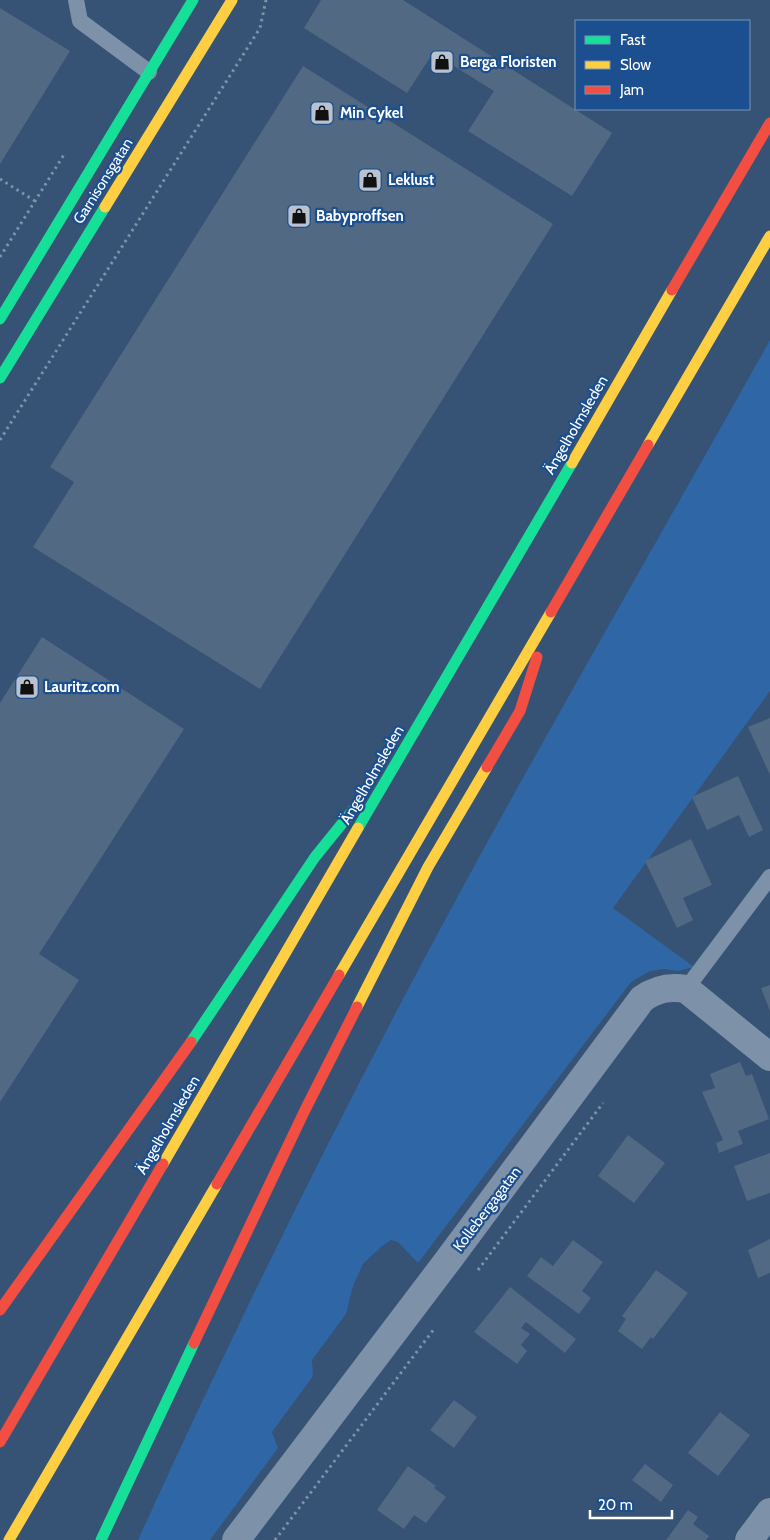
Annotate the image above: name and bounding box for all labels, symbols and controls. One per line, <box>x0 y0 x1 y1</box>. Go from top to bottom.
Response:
legend <box>575 20 750 110</box>
text: Fast <box>620 31 645 49</box>
shop icon: Berga Floristen <box>429 49 455 75</box>
place label: Berga Floristen <box>460 53 557 71</box>
text: Slow <box>620 56 651 74</box>
text: Jam <box>619 81 644 99</box>
shop icon: Min Cykel <box>309 100 335 126</box>
place label: Min Cykel <box>340 104 403 122</box>
street label: Garnisonsgatan <box>69 135 137 227</box>
shop icon: Leklust <box>357 167 383 193</box>
place label: Leklust <box>388 171 434 189</box>
shop icon: Babyproffsen <box>286 203 312 229</box>
place label: Babyproffsen <box>316 207 404 225</box>
street label: Ängelholmsleden <box>540 372 612 478</box>
shop icon: Lauritz.com <box>14 674 40 700</box>
place label: Lauritz.com <box>44 678 120 696</box>
street label: Ängelholmsleden <box>336 722 408 828</box>
street label: Ängelholmsleden <box>132 1072 204 1178</box>
street label: Kollebergagatan <box>449 1163 525 1255</box>
scale bar <box>590 1488 672 1520</box>
text: 20 m <box>598 1496 633 1514</box>

